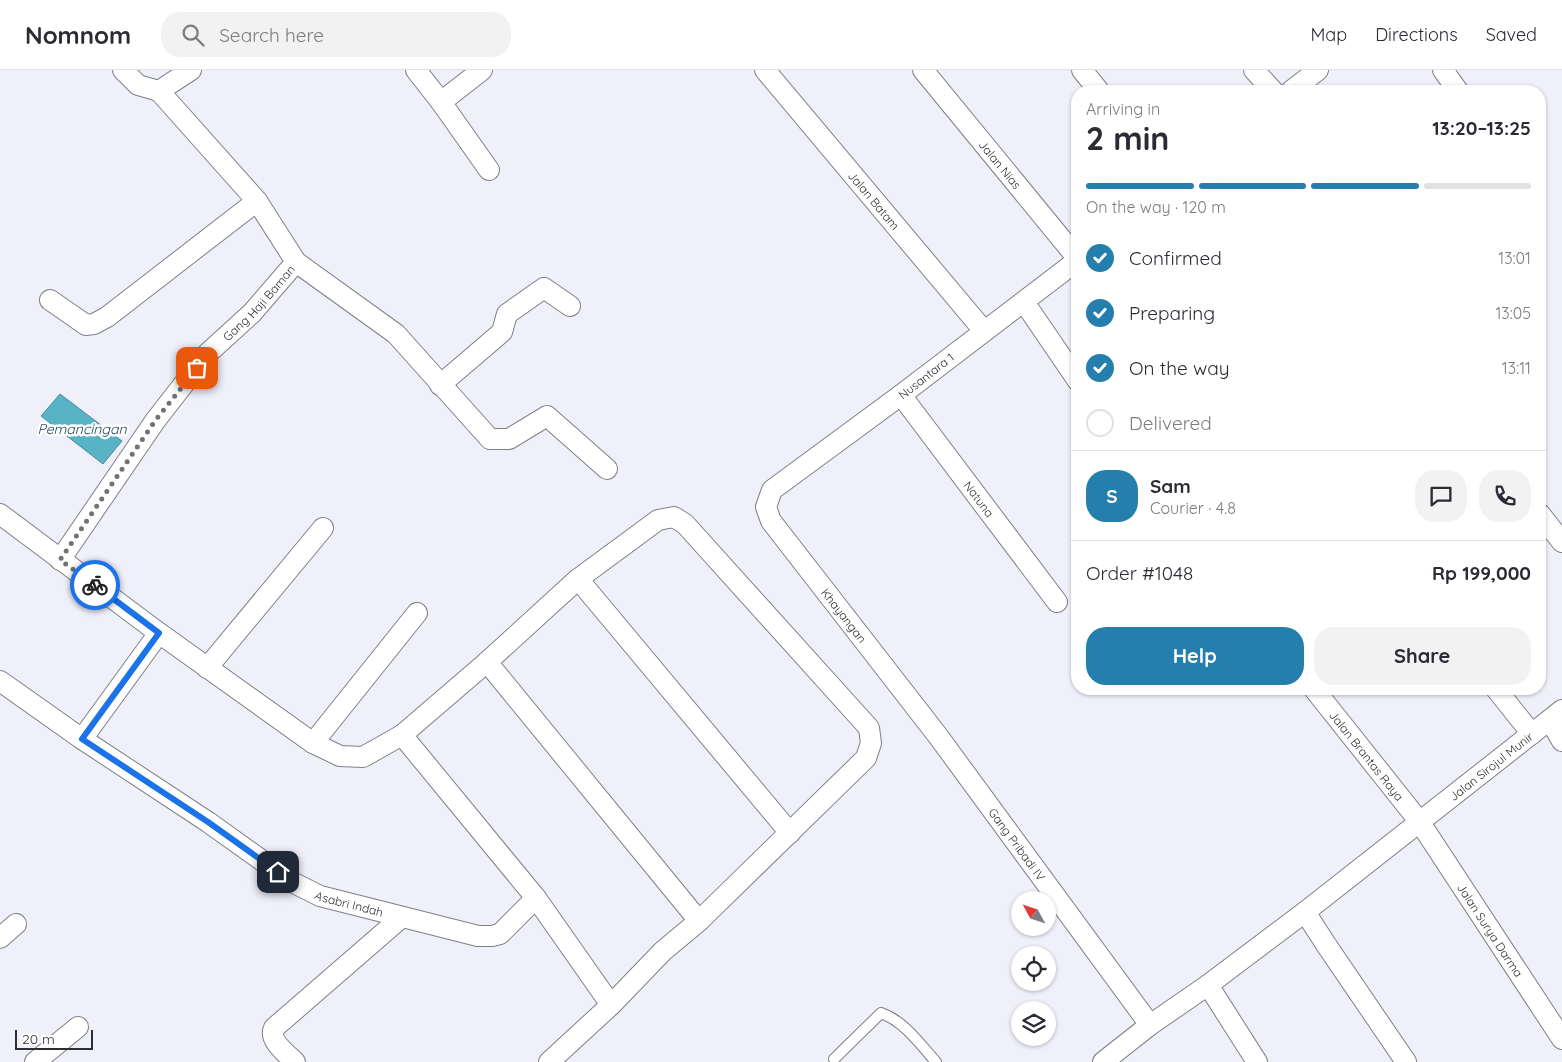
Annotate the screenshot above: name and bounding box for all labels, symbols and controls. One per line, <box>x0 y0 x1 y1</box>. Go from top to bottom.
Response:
search box <box>161 12 511 57</box>
text: Nomnom <box>25 20 131 50</box>
icon: search <box>179 21 207 49</box>
text: Search here <box>219 23 324 47</box>
text: Map <box>1310 23 1347 46</box>
text: Directions <box>1375 23 1458 46</box>
text: Saved <box>1486 23 1537 46</box>
text: Arriving in <box>1086 99 1160 119</box>
text: 13:20–13:25 <box>1432 116 1531 140</box>
text: 2 min <box>1086 118 1169 158</box>
street label: Jalan Nias <box>976 137 1025 192</box>
street label: Jalan Batam <box>845 168 903 233</box>
text: On the way · 120 m <box>1086 197 1226 217</box>
icon: check <box>1086 244 1114 272</box>
text: Confirmed <box>1129 246 1222 270</box>
text: 13:01 <box>1498 248 1531 268</box>
street label: Gang Haji Baman <box>219 262 298 344</box>
icon: check <box>1086 299 1114 327</box>
text: Preparing <box>1129 301 1215 325</box>
text: 13:05 <box>1495 303 1531 323</box>
pin <box>176 347 218 389</box>
street label: Nusantara 1 <box>895 350 957 402</box>
icon: bag <box>183 354 211 382</box>
icon: check <box>1086 354 1114 382</box>
text: On the way <box>1129 356 1230 380</box>
text: 13:11 <box>1502 358 1531 378</box>
text: Delivered <box>1129 411 1212 435</box>
water label: Pemancingan <box>37 420 127 438</box>
button: chat <box>1415 470 1467 522</box>
button: phone <box>1479 470 1531 522</box>
text: Sam <box>1150 474 1191 498</box>
street label: Natuna <box>961 478 998 520</box>
text: S <box>1106 484 1118 508</box>
text: Courier · 4.8 <box>1150 498 1236 518</box>
courier <box>70 560 120 610</box>
text: Order #1048 <box>1086 561 1193 585</box>
text: Rp 199,000 <box>1432 561 1531 585</box>
icon: bike <box>81 571 109 599</box>
street label: Khayangan <box>818 585 870 645</box>
button: Help <box>1086 627 1304 685</box>
button: Share <box>1314 627 1531 685</box>
street label: Jalan Brantas Raya <box>1327 708 1407 804</box>
street label: Jalan Sirojul Munir <box>1446 728 1536 803</box>
street label: Gang Pribadi IV <box>986 805 1049 883</box>
pin <box>257 851 299 893</box>
icon: home <box>264 858 292 886</box>
street label: Jalan Surya Darma <box>1454 880 1527 980</box>
street label: Asabri Indah <box>312 887 385 919</box>
north arrow <box>1011 891 1056 936</box>
map controls <box>1011 891 1056 1046</box>
button: locate <box>1011 946 1056 991</box>
button: layers <box>1011 1001 1056 1046</box>
scale bar <box>15 1027 92 1050</box>
text: 20 m <box>22 1030 55 1048</box>

